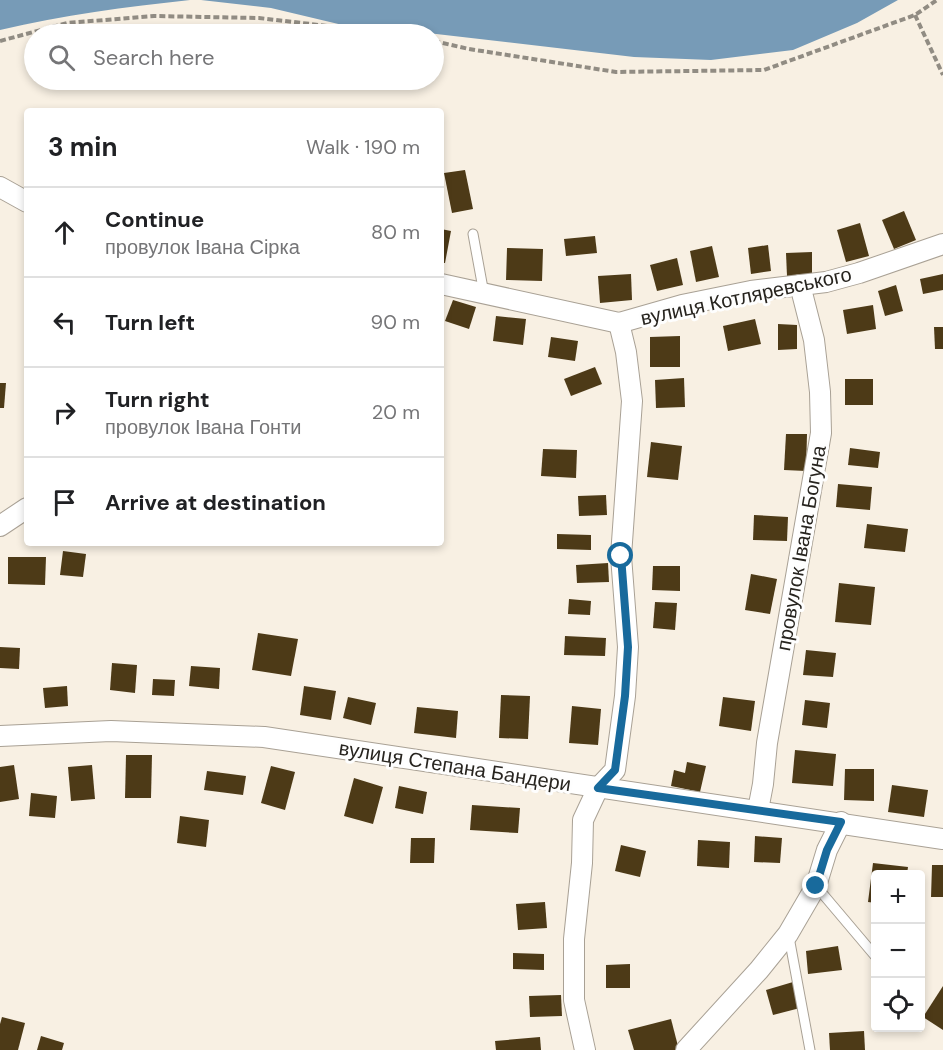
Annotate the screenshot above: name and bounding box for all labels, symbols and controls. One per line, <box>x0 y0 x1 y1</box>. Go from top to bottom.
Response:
search box <box>24 24 444 90</box>
icon: search <box>45 41 78 74</box>
text: Search here <box>93 43 214 72</box>
text: 3 min <box>48 130 117 164</box>
text: Walk · 190 m <box>306 134 420 160</box>
text: Continue <box>105 205 204 234</box>
icon: ahead <box>48 216 81 249</box>
text: 80 m <box>371 219 420 245</box>
text: провулок Івана Сірка <box>105 234 300 260</box>
street label: вулиця Котляревського <box>638 261 854 331</box>
icon: left <box>48 306 81 339</box>
text: Turn left <box>105 308 195 337</box>
text: 90 m <box>371 309 420 335</box>
text: Turn right <box>105 385 210 414</box>
icon: right <box>48 396 81 429</box>
text: 20 m <box>372 399 420 425</box>
text: провулок Івана Гонти <box>105 414 301 440</box>
street label: провулок Івана Богуна <box>770 442 832 653</box>
icon: arrive <box>48 486 81 519</box>
text: Arrive at destination <box>105 488 326 517</box>
route start <box>607 542 633 568</box>
street label: вулиця Степана Бандери <box>337 735 573 797</box>
map controls <box>871 870 925 1032</box>
button: + <box>871 870 925 924</box>
route end <box>802 872 828 898</box>
button: − <box>871 924 925 978</box>
button: locate <box>871 978 925 1032</box>

